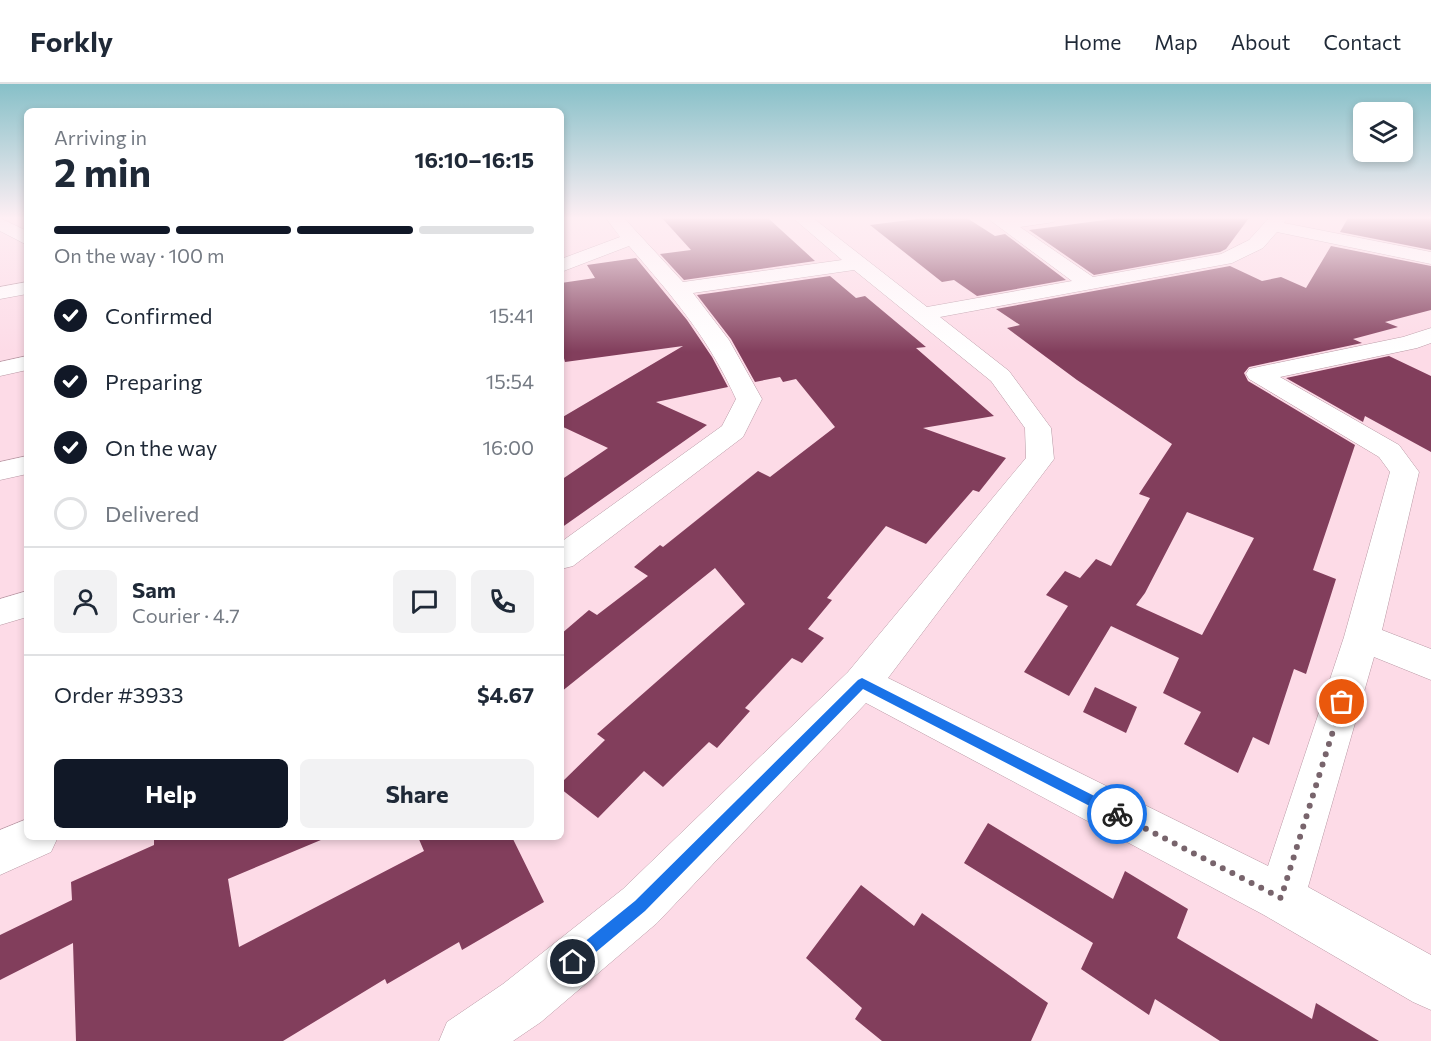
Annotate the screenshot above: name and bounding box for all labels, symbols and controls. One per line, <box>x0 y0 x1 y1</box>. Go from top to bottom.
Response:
text: Forkly <box>30 24 113 58</box>
text: Home <box>1064 29 1121 54</box>
text: Map <box>1154 29 1198 54</box>
text: About <box>1231 29 1290 54</box>
text: Contact <box>1323 29 1401 54</box>
map controls <box>1353 102 1413 162</box>
button: layers <box>1353 102 1413 162</box>
text: Arriving in <box>54 125 147 149</box>
text: 16:10–16:15 <box>414 146 534 173</box>
text: 2 min <box>54 147 151 195</box>
text: On the way · 100 m <box>54 243 224 267</box>
icon: check <box>54 299 87 332</box>
text: Confirmed <box>105 302 212 329</box>
text: 15:41 <box>489 303 534 327</box>
icon: check <box>54 365 87 398</box>
text: Preparing <box>105 368 202 395</box>
text: 15:54 <box>486 369 534 393</box>
icon: check <box>54 431 87 464</box>
text: On the way <box>105 434 217 461</box>
text: 16:00 <box>482 435 534 459</box>
text: Delivered <box>105 500 199 527</box>
button: person <box>54 570 117 633</box>
button: chat <box>393 570 456 633</box>
button: phone <box>471 570 534 633</box>
text: Sam <box>132 576 176 603</box>
text: Courier · 4.7 <box>132 603 240 627</box>
pin <box>1316 676 1367 727</box>
text: Order #3933 <box>54 681 184 708</box>
text: $4.67 <box>477 681 534 708</box>
icon: bag <box>1325 685 1358 718</box>
button: Help <box>54 759 288 828</box>
button: Share <box>300 759 534 828</box>
courier <box>1087 784 1147 844</box>
icon: bike <box>1101 798 1134 831</box>
pin <box>547 936 598 987</box>
icon: home <box>556 945 589 978</box>

